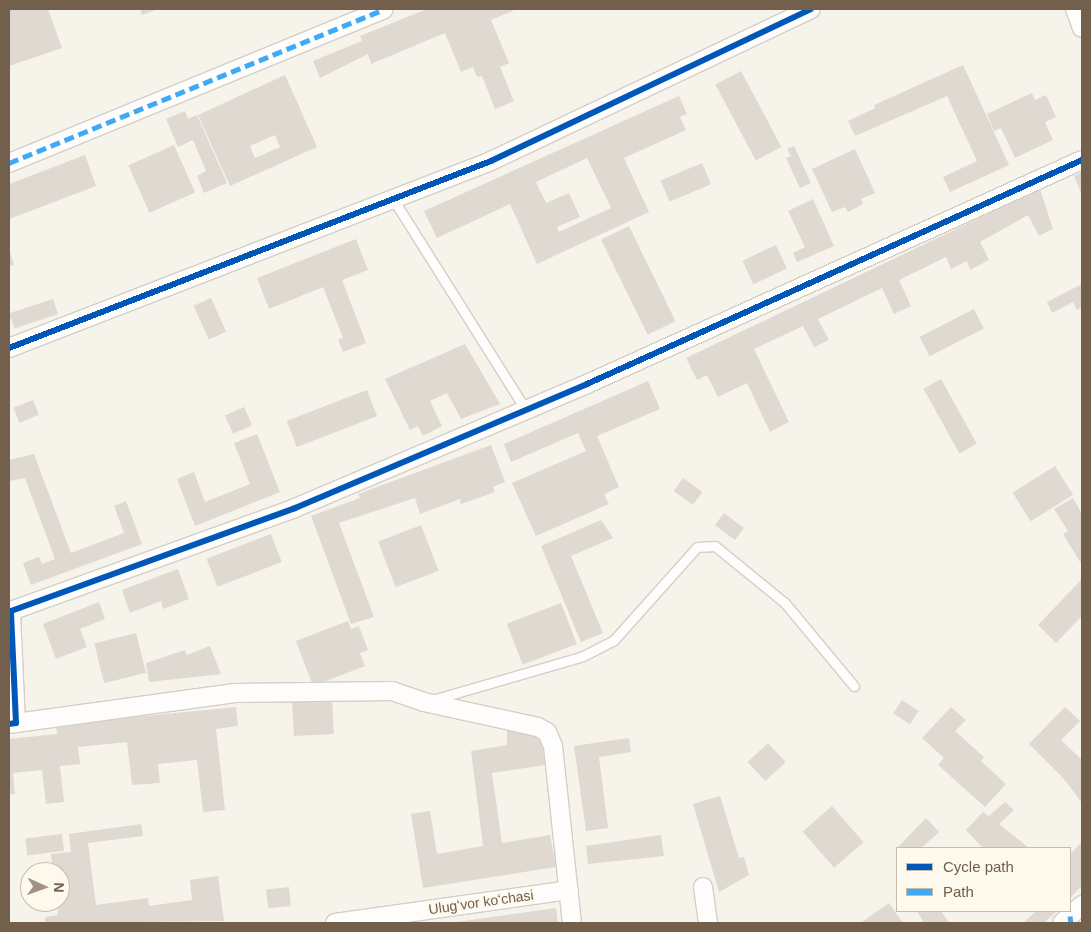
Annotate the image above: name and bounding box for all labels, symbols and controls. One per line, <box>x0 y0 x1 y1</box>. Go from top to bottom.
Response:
legend <box>896 847 1071 912</box>
text: Cycle path <box>943 858 1014 875</box>
north arrow <box>20 862 70 912</box>
text: N <box>51 882 67 893</box>
text: Path <box>943 883 974 900</box>
street label: Ulugʻvor koʻchasi <box>427 886 535 918</box>

